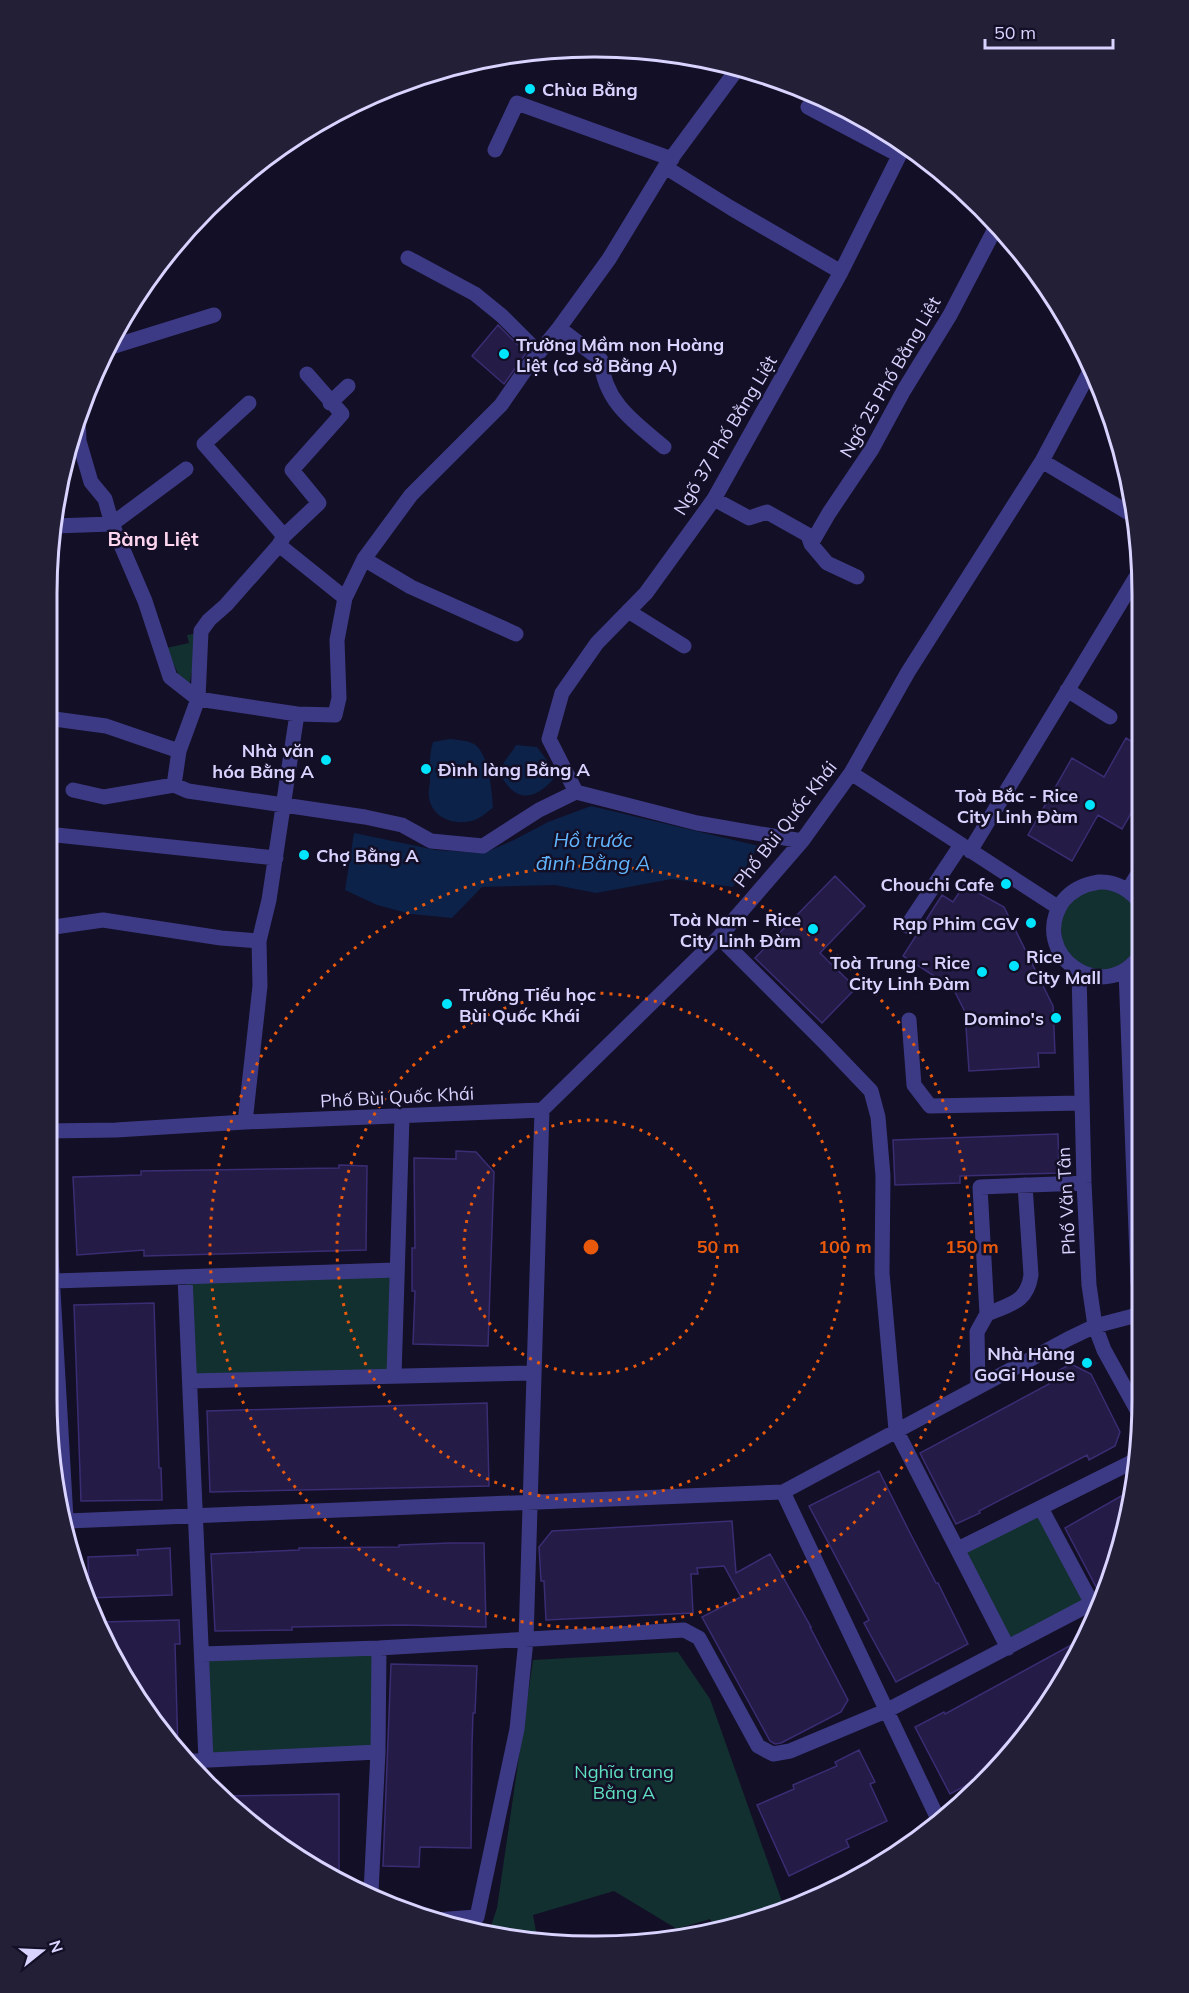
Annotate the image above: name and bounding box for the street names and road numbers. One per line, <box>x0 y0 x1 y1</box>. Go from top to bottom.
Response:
street label: Ngõ 25 Phố Bằng Liệt <box>835 292 945 462</box>
street label: Ngõ 37 Phố Bằng Liệt <box>668 351 782 519</box>
street label: Phố Bùi Quốc Khái <box>729 756 841 892</box>
street label: Phố Bùi Quốc Khái <box>319 1081 475 1113</box>
street label: Phố Văn Tân <box>1052 1146 1080 1256</box>

